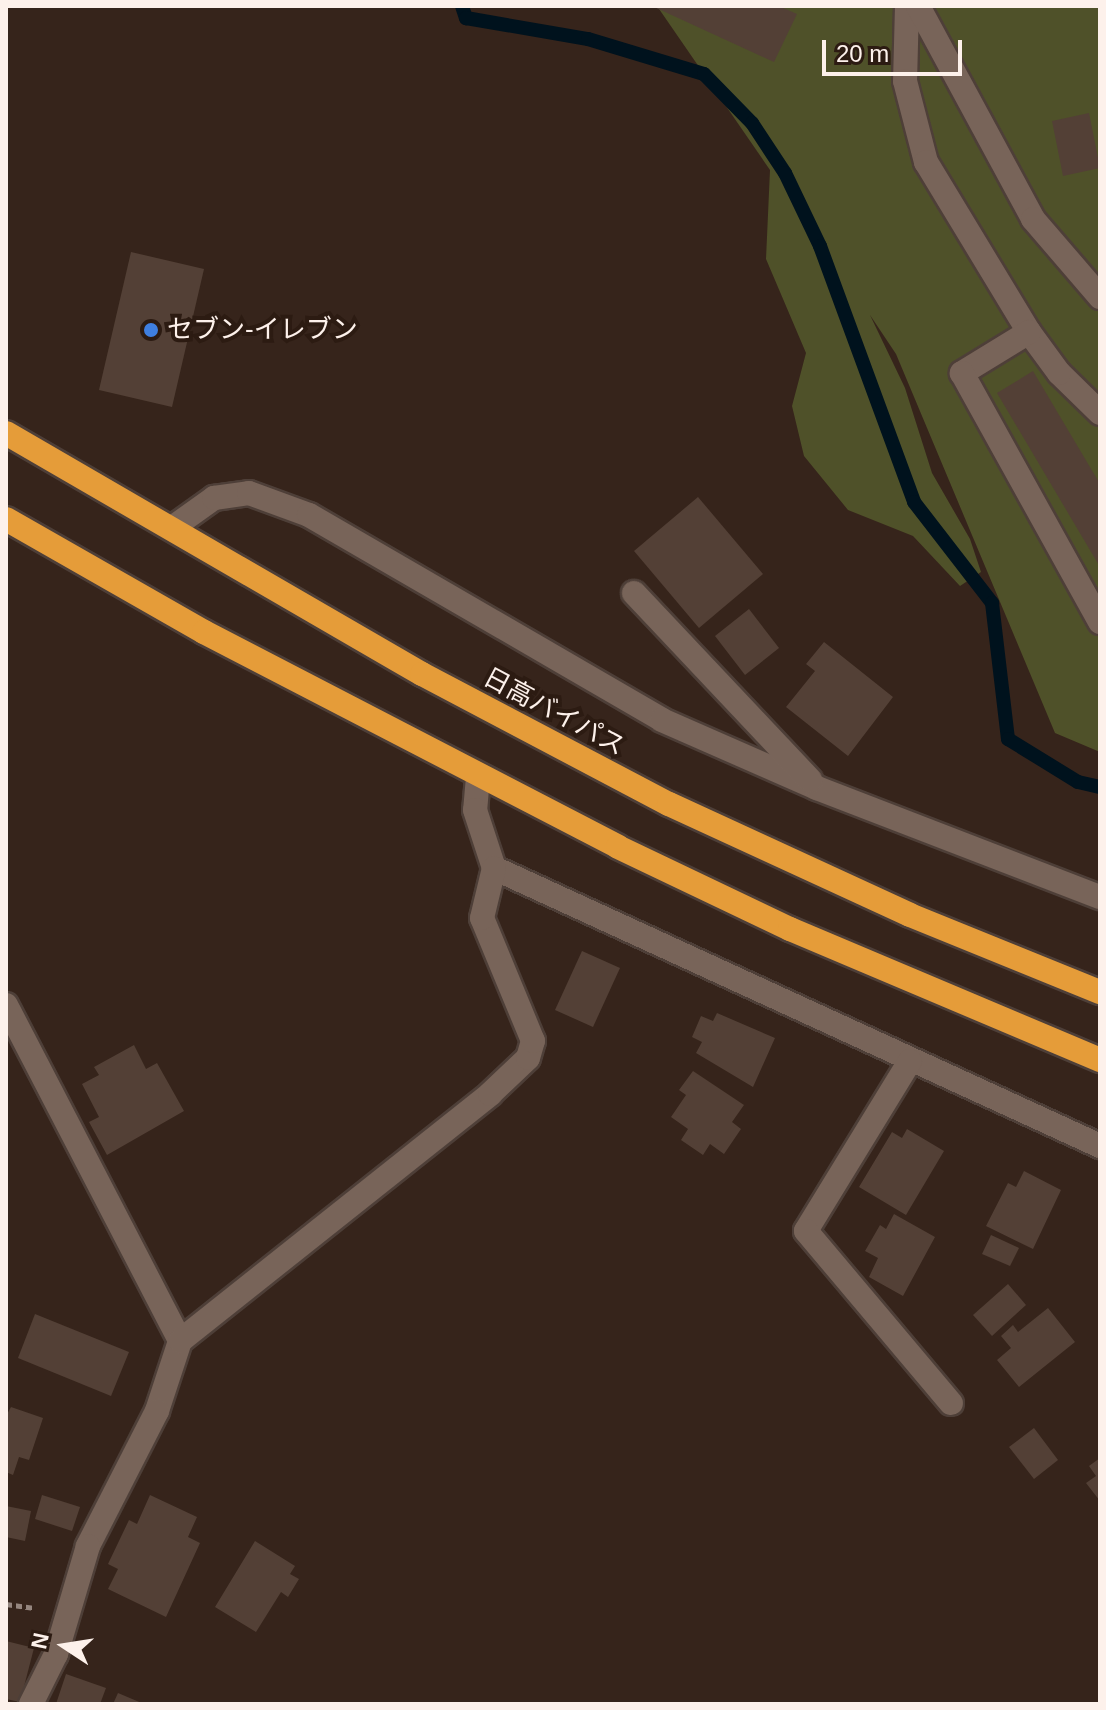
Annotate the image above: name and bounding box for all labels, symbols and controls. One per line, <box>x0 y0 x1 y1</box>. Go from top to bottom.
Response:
scale bar <box>826 24 966 74</box>
text: 20 m <box>836 40 889 67</box>
place label: セブン-イレブン <box>167 314 358 346</box>
marker: セブン-イレブン <box>142 321 160 339</box>
street label: 日高バイパス <box>478 662 630 762</box>
north arrow <box>24 1606 104 1686</box>
text: N <box>26 1631 54 1651</box>

